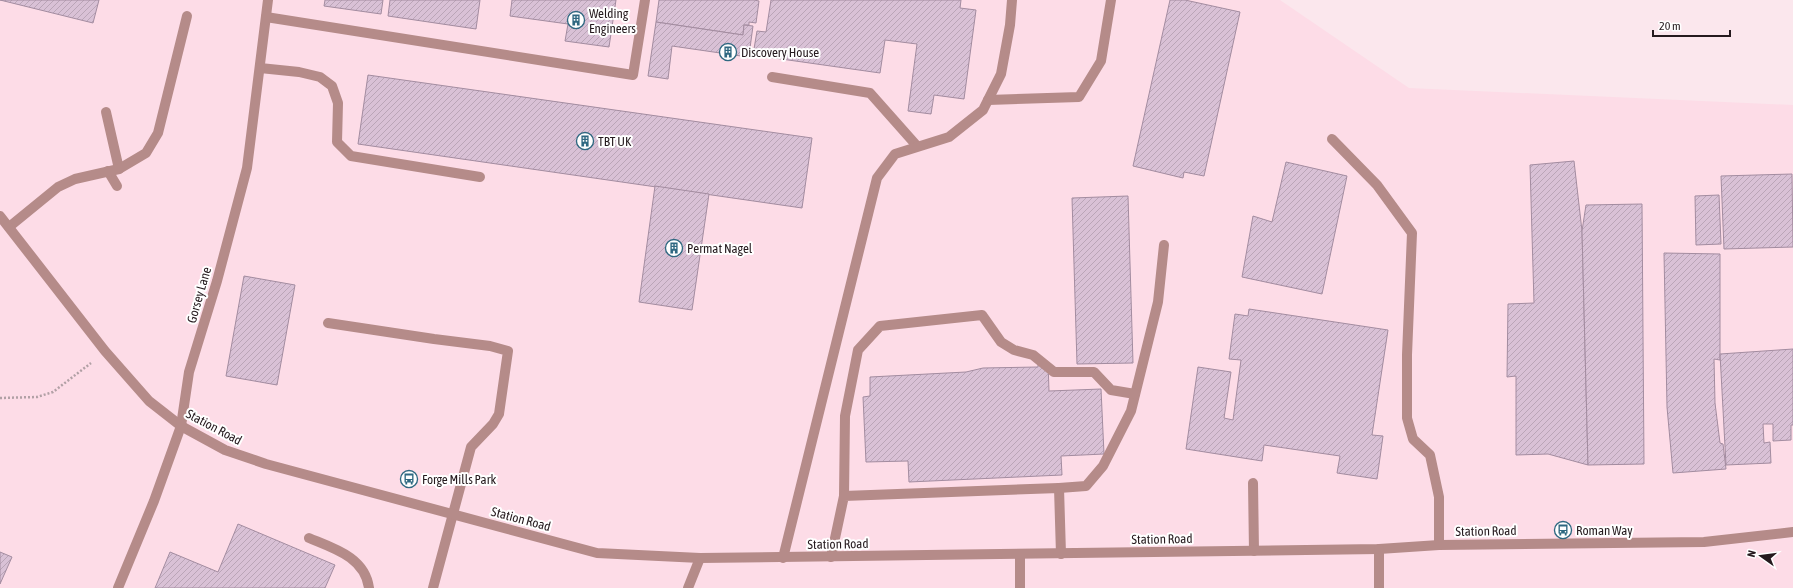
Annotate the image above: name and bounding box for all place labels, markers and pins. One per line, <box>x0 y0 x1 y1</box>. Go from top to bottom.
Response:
place label: Welding Engineers <box>589 6 636 36</box>
building icon: Welding Engineers <box>566 10 586 30</box>
building icon: Discovery House <box>718 42 738 62</box>
place label: Discovery House <box>741 45 819 60</box>
building icon: TBT UK <box>575 131 595 151</box>
place label: TBT UK <box>598 134 632 149</box>
building icon: Permat Nagel <box>664 238 684 258</box>
place label: Permat Nagel <box>687 241 753 256</box>
bus stop icon: Forge Mills Park <box>399 469 419 489</box>
place label: Forge Mills Park <box>422 472 496 487</box>
bus stop icon: Roman Way <box>1553 520 1573 540</box>
place label: Roman Way <box>1576 523 1633 538</box>

